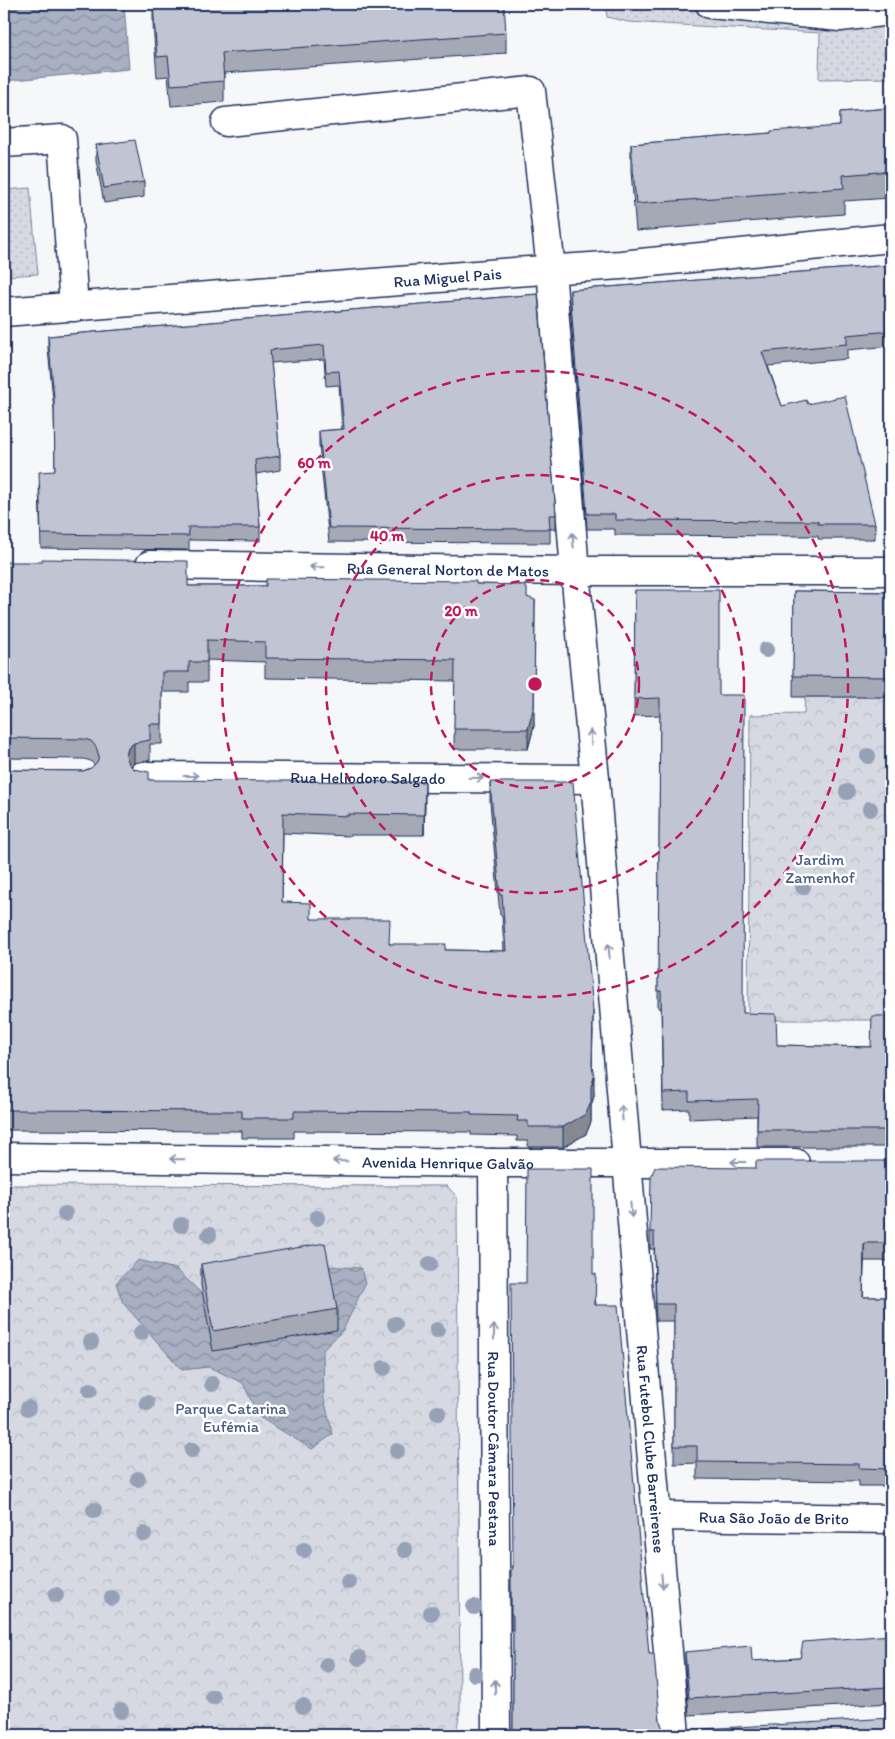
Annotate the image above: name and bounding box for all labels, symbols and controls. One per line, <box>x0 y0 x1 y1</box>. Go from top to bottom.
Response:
street label: Rua Miguel Pais <box>393 263 503 291</box>
text: 60 m <box>297 454 331 472</box>
text: 40 m <box>370 527 405 545</box>
one-way arrow <box>568 533 578 549</box>
street label: Rua General Norton de Matos <box>347 558 549 580</box>
one-way arrow <box>309 562 325 572</box>
text: 20 m <box>444 602 478 620</box>
centre of rings <box>526 675 544 693</box>
one-way arrow <box>586 729 596 745</box>
street label: Rua Heliodoro Salgado <box>290 767 446 788</box>
one-way arrow <box>182 771 199 781</box>
one-way arrow <box>468 773 484 783</box>
park label: Jardim Zamenhof <box>785 850 856 887</box>
one-way arrow <box>604 943 614 959</box>
one-way arrow <box>618 1105 627 1121</box>
street label: Avenida Henrique Galvão <box>362 1152 534 1173</box>
one-way arrow <box>169 1154 186 1164</box>
one-way arrow <box>332 1156 348 1166</box>
one-way arrow <box>730 1157 746 1167</box>
one-way arrow <box>626 1202 635 1218</box>
one-way arrow <box>489 1324 499 1340</box>
street label: Rua Futebol Clube Barreirense <box>633 1344 669 1554</box>
street label: Rua Doutor Câmara Pestana <box>484 1351 505 1547</box>
park label: Parque Catarina Eufémia <box>175 1399 287 1436</box>
street label: Rua São João de Brito <box>699 1507 849 1528</box>
one-way arrow <box>657 1573 667 1589</box>
one-way arrow <box>490 1679 500 1695</box>

